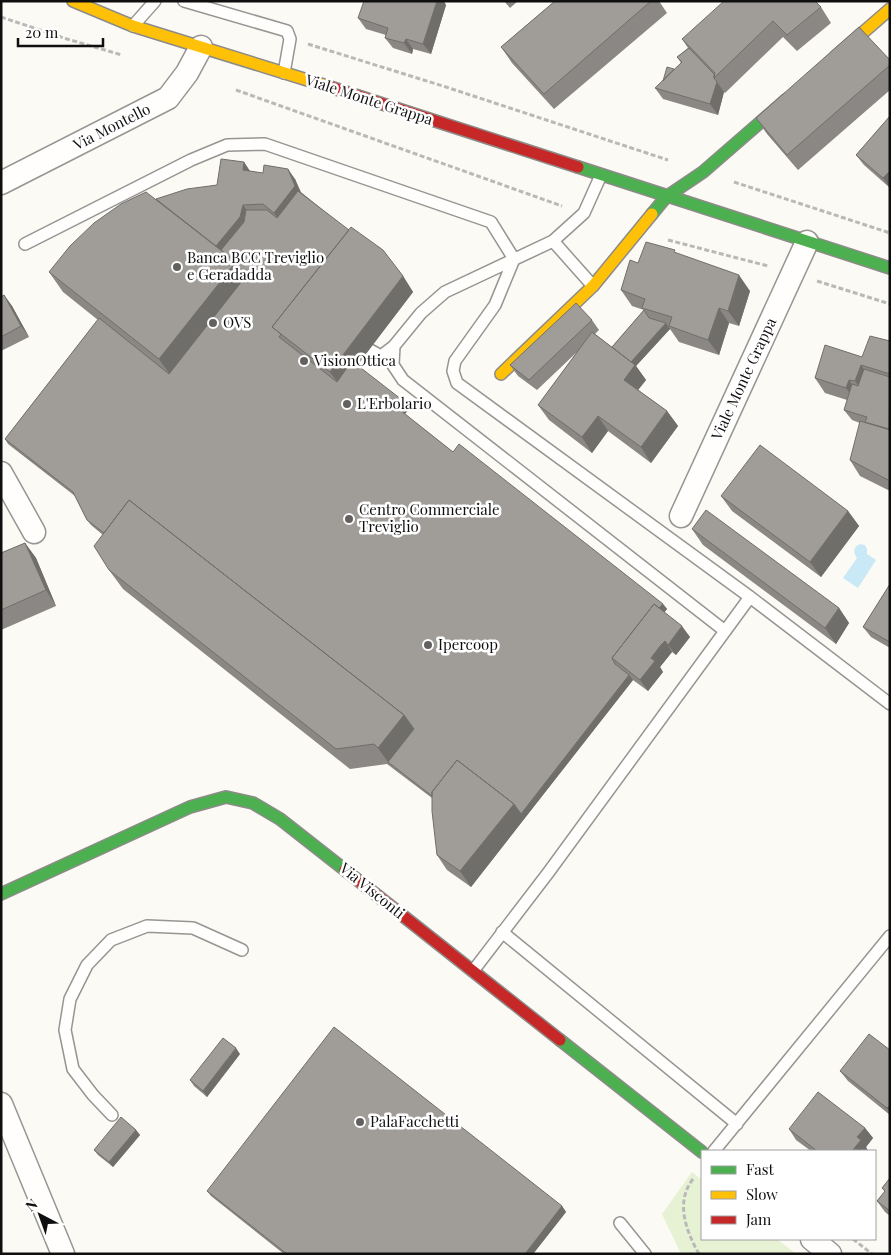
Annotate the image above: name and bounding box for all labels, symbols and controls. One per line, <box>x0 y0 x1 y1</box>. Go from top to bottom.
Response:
scale bar <box>18 15 102 47</box>
text: 20 m <box>25 22 59 42</box>
street label: Viale Monte Grappa <box>302 69 436 129</box>
street label: Via Montello <box>69 98 154 155</box>
place label: Banca BCC Treviglio e Geradadda <box>187 247 324 284</box>
marker: Banca BCC Treviglio e Geradadda <box>171 261 183 273</box>
place label: OVS <box>223 312 251 332</box>
street label: Viale Monte Grappa <box>706 314 780 444</box>
marker: OVS <box>207 317 219 329</box>
place label: VisionOttica <box>313 350 396 370</box>
marker: VisionOttica <box>298 355 310 367</box>
place label: L'Erbolario <box>357 393 432 413</box>
marker: L'Erbolario <box>341 398 353 410</box>
place label: Centro Commerciale Treviglio <box>359 499 500 536</box>
marker: Centro Commerciale Treviglio <box>343 513 355 525</box>
place label: Ipercoop <box>438 634 498 654</box>
marker: Ipercoop <box>422 639 434 651</box>
street label: Via Visconti <box>335 857 410 923</box>
place label: PalaFacchetti <box>370 1111 460 1131</box>
marker: PalaFacchetti <box>354 1116 366 1128</box>
legend <box>701 1150 876 1240</box>
text: Fast <box>746 1159 775 1179</box>
text: Slow <box>746 1184 778 1204</box>
north arrow <box>15 1190 65 1240</box>
text: N <box>21 1194 41 1215</box>
text: Jam <box>745 1209 772 1229</box>

